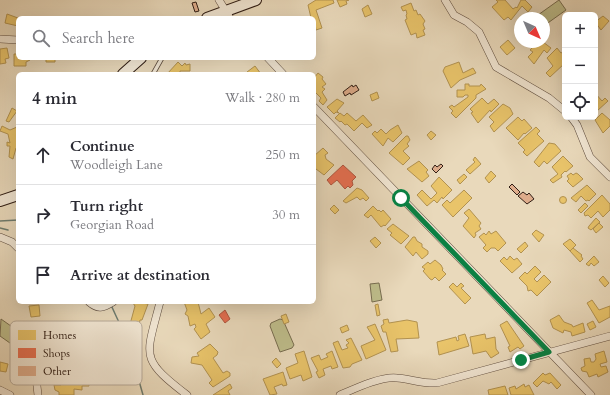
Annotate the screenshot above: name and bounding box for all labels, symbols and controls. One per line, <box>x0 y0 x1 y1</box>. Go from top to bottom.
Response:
north arrow <box>514 12 550 48</box>
map controls <box>562 12 598 120</box>
button: + <box>562 12 598 48</box>
search box <box>16 16 316 60</box>
icon: search <box>30 27 52 49</box>
text: Search here <box>62 28 135 48</box>
button: − <box>562 48 598 84</box>
button: locate <box>562 84 598 120</box>
text: 4 min <box>32 87 77 110</box>
text: Walk · 280 m <box>225 89 300 107</box>
text: Continue <box>70 136 135 156</box>
icon: ahead <box>32 144 54 166</box>
text: 250 m <box>266 146 300 164</box>
text: Woodleigh Lane <box>70 156 163 174</box>
route start <box>392 189 410 207</box>
text: Turn right <box>70 196 143 216</box>
icon: right <box>32 204 54 226</box>
text: 30 m <box>272 206 300 224</box>
text: Georgian Road <box>70 216 154 234</box>
icon: arrive <box>32 264 54 286</box>
text: Arrive at destination <box>70 265 210 285</box>
legend <box>10 321 142 385</box>
text: Homes <box>43 328 76 343</box>
text: Shops <box>43 346 70 361</box>
route end <box>512 351 530 369</box>
text: Other <box>43 364 72 379</box>

